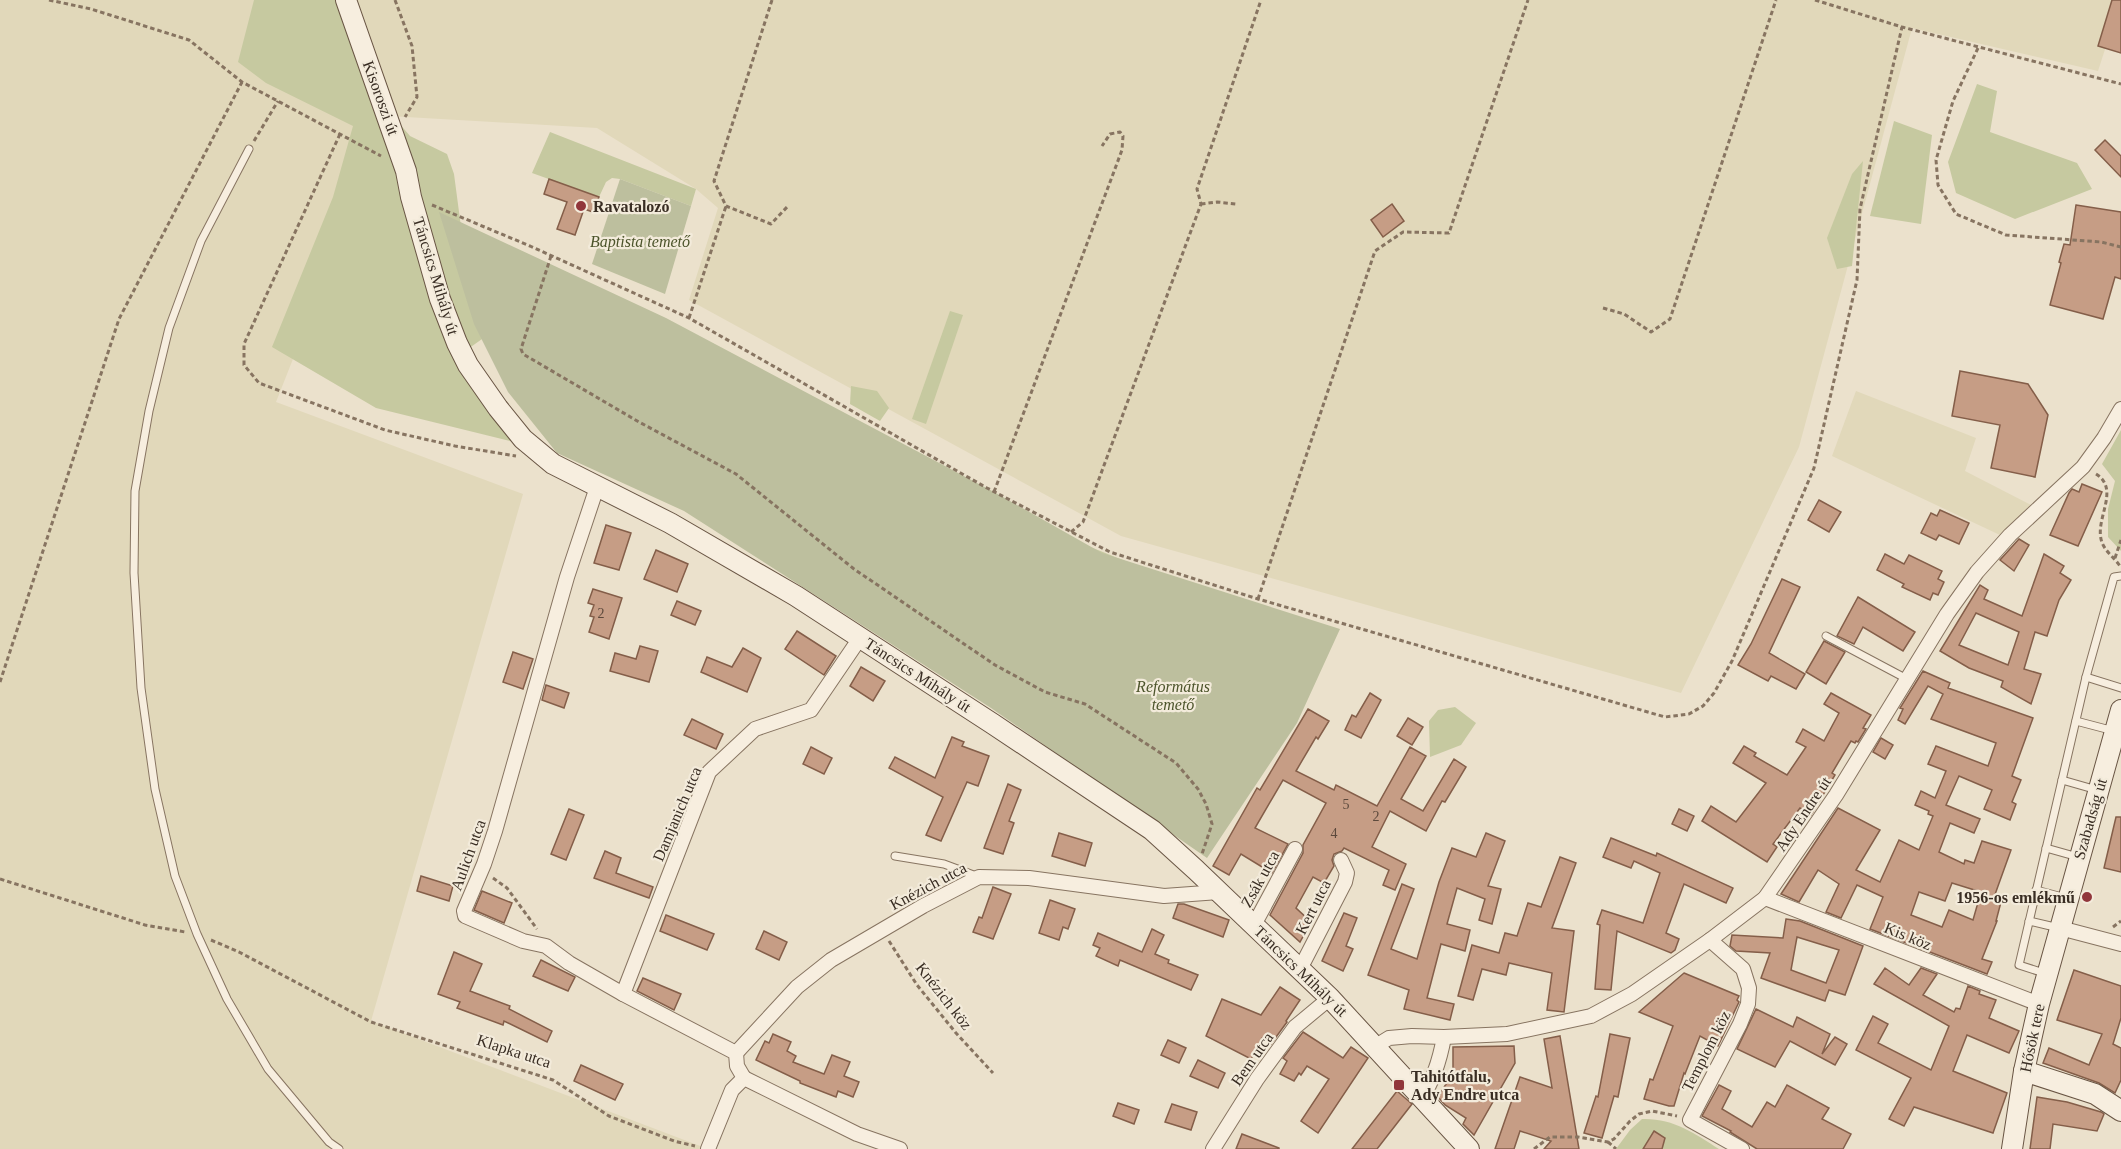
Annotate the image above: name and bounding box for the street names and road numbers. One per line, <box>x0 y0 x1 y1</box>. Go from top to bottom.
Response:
street label: Kisoroszi út <box>360 59 402 138</box>
street label: Táncsics Mihály út <box>409 215 462 338</box>
street label: Táncsics Mihály út <box>861 634 975 717</box>
street label: Damjanich utca <box>649 764 705 864</box>
street label: Ady Endre út <box>1772 773 1835 855</box>
street label: Szabadság út <box>2070 776 2111 862</box>
street label: Aulich utca <box>447 817 489 893</box>
street label: Zsák utca <box>1238 848 1282 910</box>
street label: Knézich utca <box>887 859 969 913</box>
street label: Kert utca <box>1292 877 1334 937</box>
street label: Kis köz <box>1882 919 1934 953</box>
street label: Táncsics Mihály út <box>1250 922 1351 1021</box>
street label: Knézich köz <box>913 959 975 1033</box>
street label: Hősök tere <box>2016 1002 2048 1074</box>
street label: Templom köz <box>1678 1008 1734 1095</box>
street label: Bem utca <box>1228 1029 1276 1089</box>
street label: Klapka utca <box>475 1031 553 1072</box>

